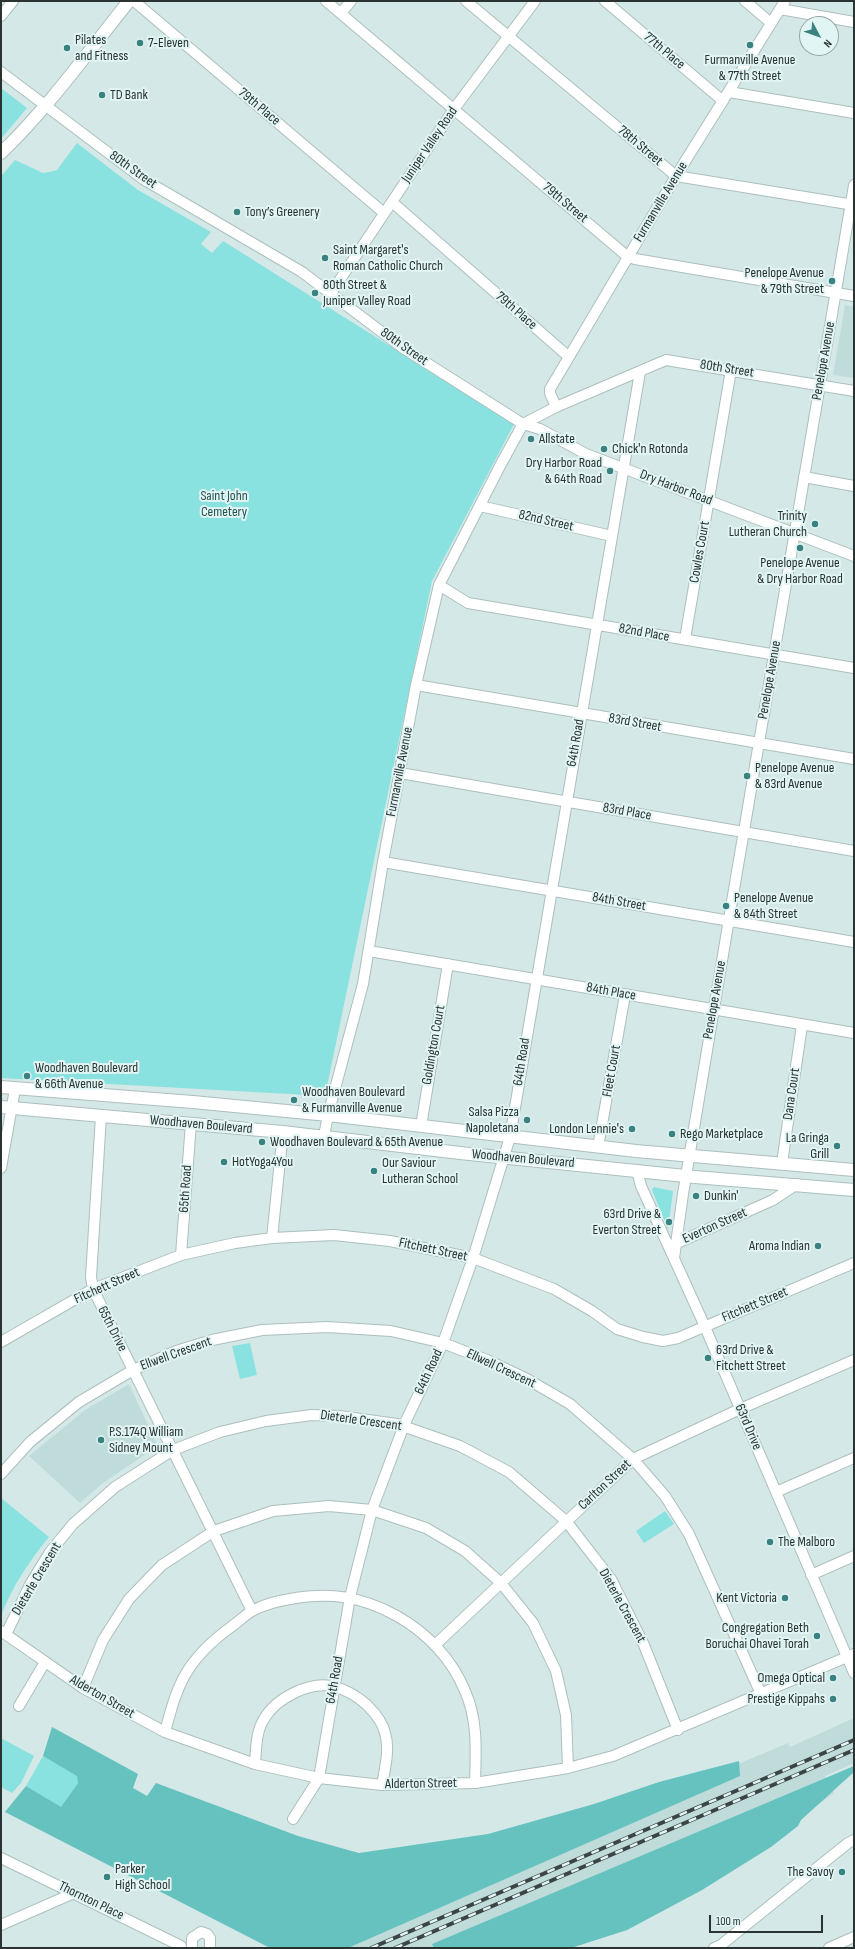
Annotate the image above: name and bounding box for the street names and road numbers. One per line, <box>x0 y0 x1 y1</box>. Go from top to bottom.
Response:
street label: 77th Place <box>640 29 688 73</box>
street label: 79th Place <box>235 85 283 129</box>
street label: Juniper Valley Road <box>398 104 462 186</box>
street label: 78th Street <box>614 122 666 170</box>
street label: 80th Street <box>106 148 160 192</box>
street label: Furmanville Avenue <box>630 159 692 245</box>
street label: 79th Street <box>539 179 591 227</box>
street label: 79th Place <box>492 288 540 334</box>
street label: Penelope Avenue <box>809 320 839 402</box>
street label: 80th Street <box>377 325 431 369</box>
street label: 80th Street <box>699 356 755 382</box>
street label: Dry Harbor Road <box>637 466 715 510</box>
street label: 82nd Street <box>517 507 575 535</box>
street label: Cowles Court <box>686 520 714 584</box>
street label: 82nd Place <box>617 620 671 646</box>
street label: Penelope Avenue <box>755 639 785 721</box>
street label: 83rd Street <box>607 710 663 736</box>
street label: 64th Road <box>564 718 588 768</box>
street label: Furmanville Avenue <box>383 726 417 818</box>
street label: 83rd Place <box>601 799 653 825</box>
street label: 84th Street <box>591 889 647 915</box>
street label: Penelope Avenue <box>700 959 730 1041</box>
street label: 84th Place <box>585 979 637 1005</box>
street label: Goldington Court <box>419 1004 449 1086</box>
street label: 64th Road <box>510 1037 534 1087</box>
street label: Fleet Court <box>599 1044 625 1098</box>
street label: Dana Court <box>780 1067 804 1121</box>
street label: Woodhaven Boulevard <box>149 1112 253 1138</box>
street label: Woodhaven Boulevard <box>471 1146 575 1172</box>
street label: 65th Road <box>176 1165 196 1213</box>
street label: Everton Street <box>680 1204 750 1248</box>
street label: Fitchett Street <box>397 1235 469 1265</box>
street label: Fitchett Street <box>72 1264 142 1308</box>
street label: Fitchett Street <box>720 1284 790 1326</box>
street label: 65th Drive <box>93 1304 131 1354</box>
street label: Ellwell Crescent <box>138 1333 214 1375</box>
street label: Ellwell Crescent <box>464 1346 538 1392</box>
street label: 64th Road <box>411 1347 447 1397</box>
street label: 63rd Drive <box>731 1401 765 1453</box>
street label: Dieterle Crescent <box>319 1407 403 1435</box>
street label: Carlton Street <box>575 1456 635 1514</box>
street label: Dieterle Crescent <box>9 1540 65 1618</box>
street label: Dieterle Crescent <box>595 1566 649 1646</box>
street label: 64th Road <box>323 1655 347 1705</box>
street label: Alderton Street <box>67 1672 137 1722</box>
street label: Alderton Street <box>385 1775 457 1793</box>
street label: Thornton Place <box>56 1878 126 1924</box>

